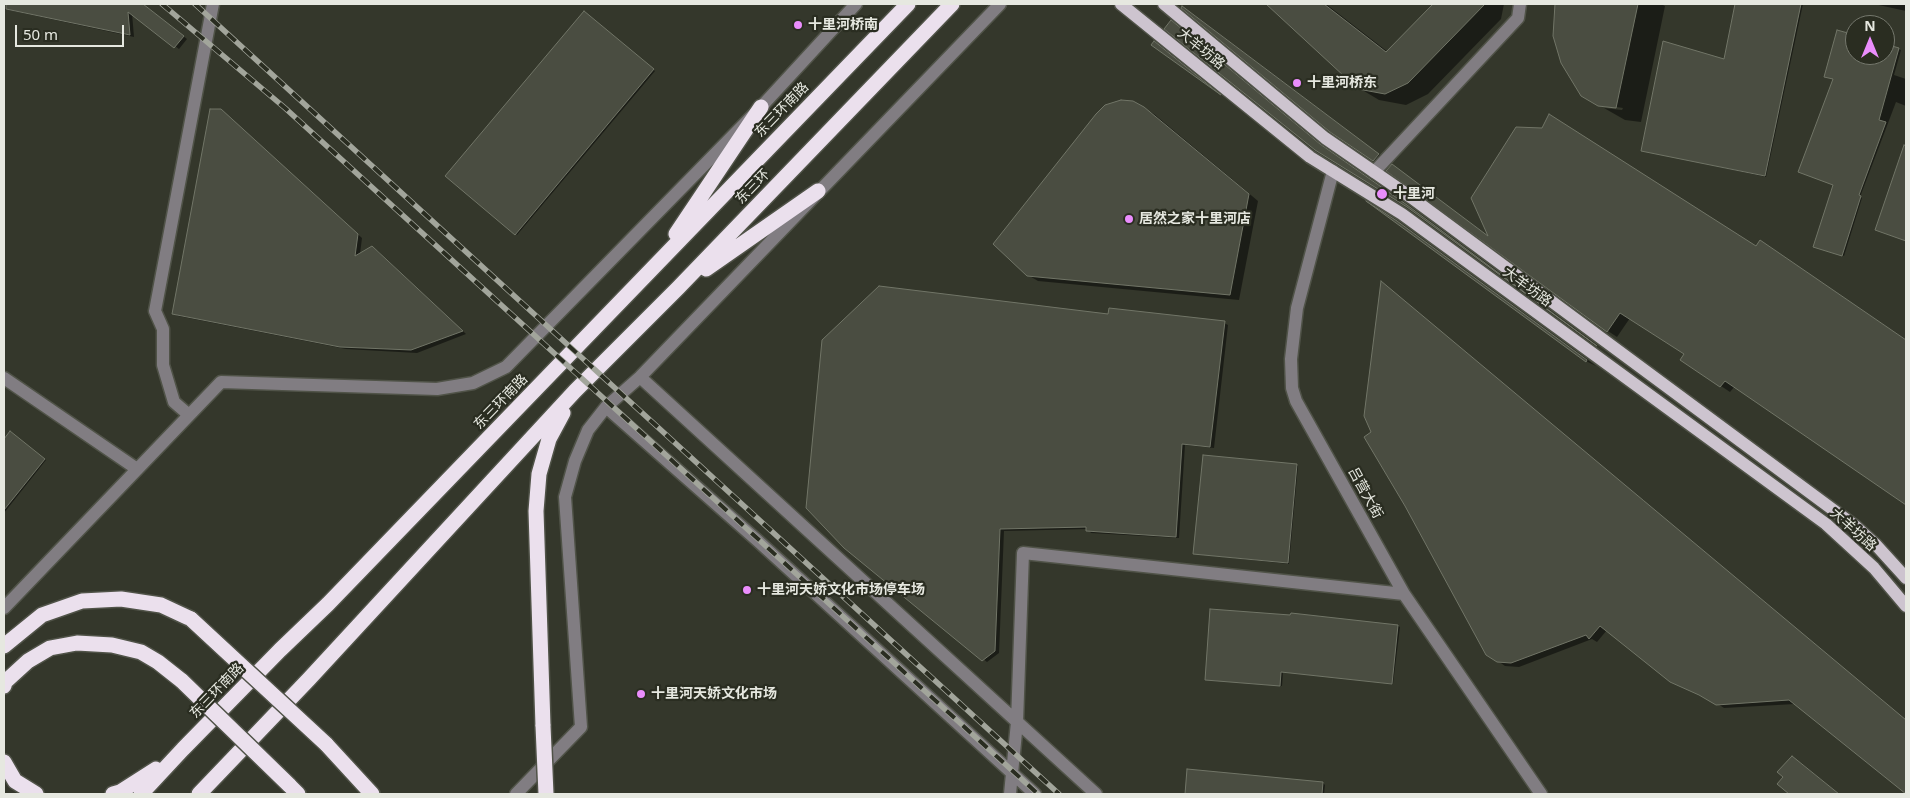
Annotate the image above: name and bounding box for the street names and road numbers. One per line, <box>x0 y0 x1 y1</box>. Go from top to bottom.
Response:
street label: 大羊坊路 <box>1174 25 1228 73</box>
street label: 东三环南路 <box>752 79 812 141</box>
street label: 东三环 <box>732 166 774 208</box>
street label: 大羊坊路 <box>1499 264 1555 310</box>
street label: 东三环南路 <box>471 371 531 433</box>
street label: 吕营大街 <box>1344 464 1386 522</box>
street label: 大羊坊路 <box>1827 505 1879 555</box>
street label: 东三环南路 <box>187 660 247 722</box>

